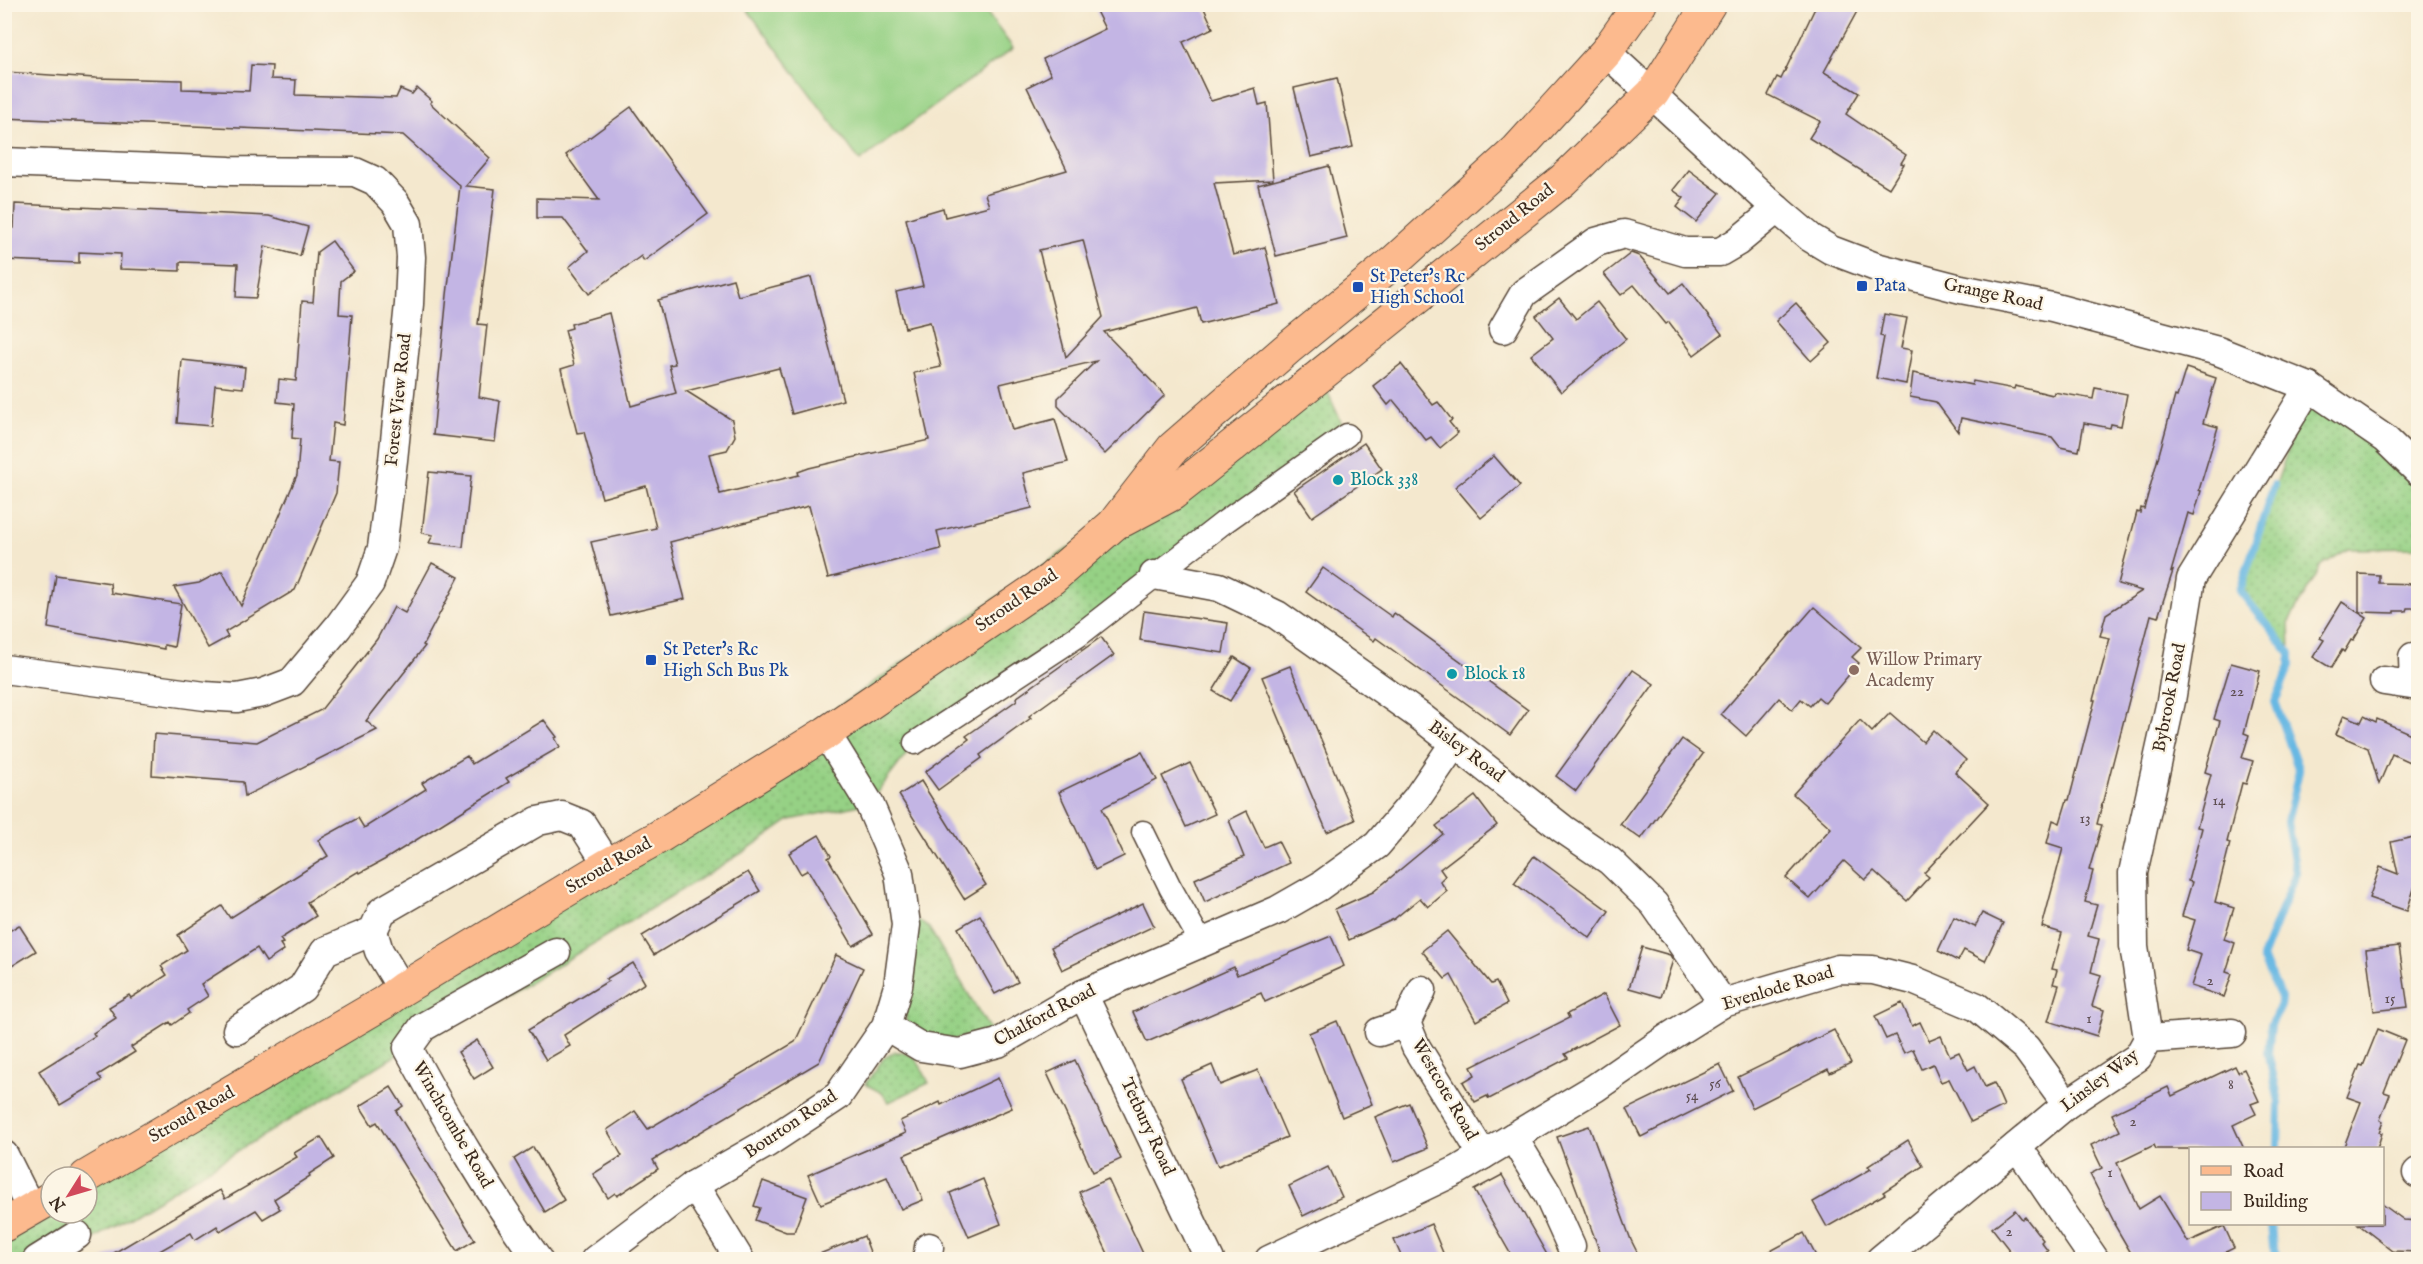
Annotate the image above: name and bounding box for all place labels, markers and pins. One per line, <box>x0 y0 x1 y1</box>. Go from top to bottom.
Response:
place label: St Peter's Rc High School <box>1370 266 1466 310</box>
place label: Pata <box>1874 275 1906 298</box>
marker: Pata <box>1855 279 1869 293</box>
marker: St Peter's Rc High School <box>1351 280 1365 294</box>
place label: Block 338 <box>1350 469 1418 492</box>
marker: Block 338 <box>1331 473 1345 487</box>
place label: St Peter's Rc High Sch Bus Pk <box>663 639 789 683</box>
place label: Willow Primary Academy <box>1865 649 1982 693</box>
marker: St Peter's Rc High Sch Bus Pk <box>644 653 658 667</box>
place label: Block 18 <box>1464 663 1526 686</box>
marker: Willow Primary Academy <box>1847 663 1861 677</box>
marker: Block 18 <box>1445 667 1459 681</box>

